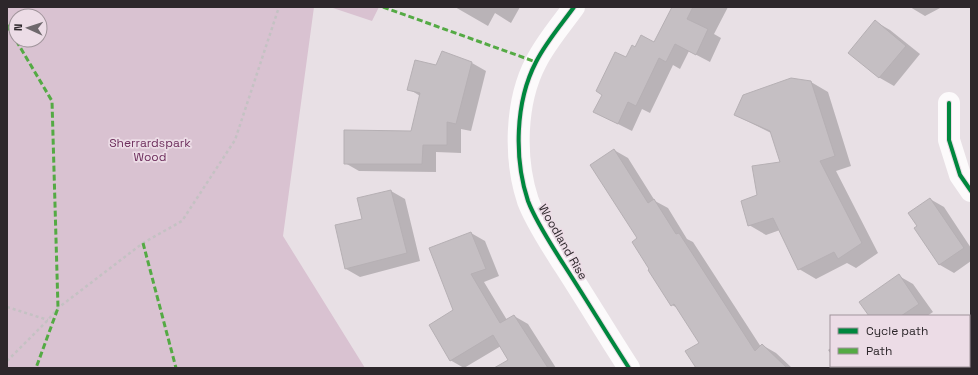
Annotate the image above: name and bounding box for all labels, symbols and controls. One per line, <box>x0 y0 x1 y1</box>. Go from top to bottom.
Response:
north arrow <box>8 8 48 48</box>
text: N <box>11 23 25 32</box>
park label: Sherrardspark Wood <box>109 135 191 165</box>
street label: Woodland Rise <box>535 201 591 283</box>
legend <box>830 315 970 367</box>
text: Cycle path <box>866 323 928 339</box>
text: Path <box>866 343 892 359</box>

